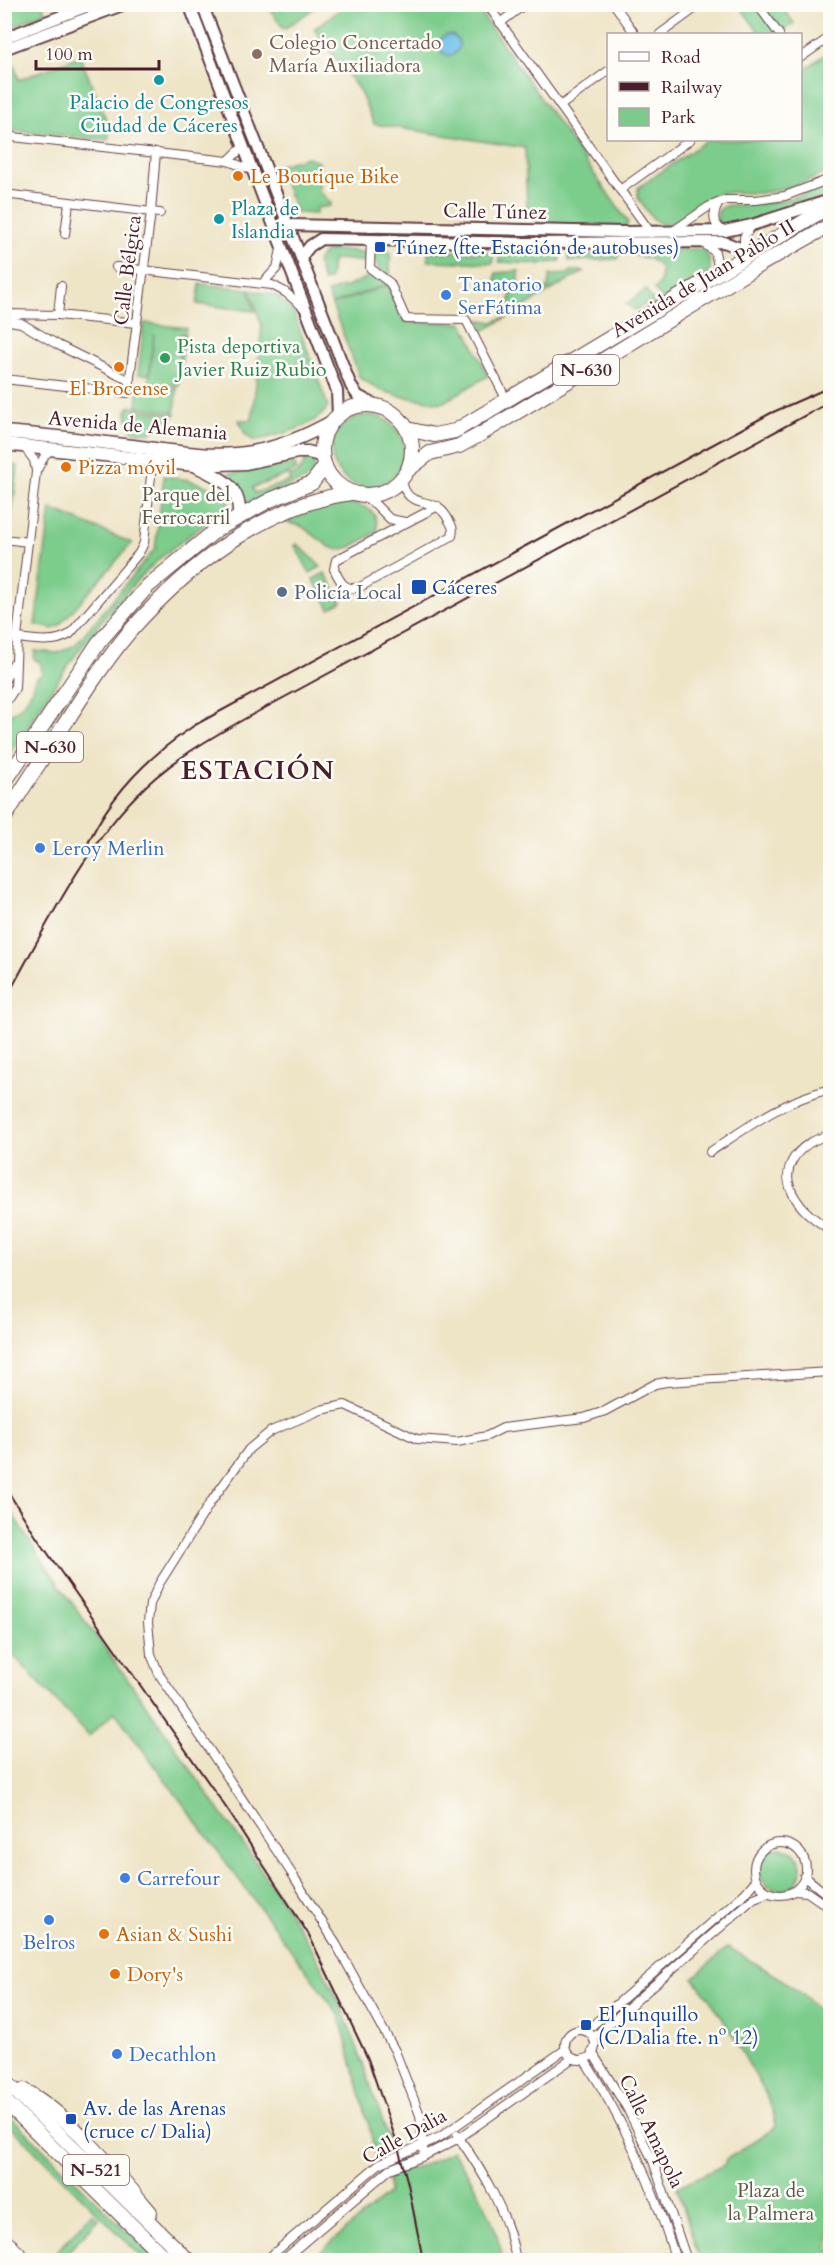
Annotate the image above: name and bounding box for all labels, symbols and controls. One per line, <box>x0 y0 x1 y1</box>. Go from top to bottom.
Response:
place label: Colegio Concertado María Auxiliadora <box>269 29 442 79</box>
scale bar <box>36 33 159 71</box>
legend <box>607 33 802 141</box>
text: 100 m <box>45 42 93 67</box>
text: Road <box>661 45 701 70</box>
marker: Colegio Concertado María Auxiliadora <box>250 47 264 61</box>
marker: Palacio de Congresos Ciudad de Cáceres <box>152 73 166 87</box>
text: Railway <box>661 75 723 100</box>
place label: Palacio de Congresos Ciudad de Cáceres <box>69 89 249 139</box>
text: Park <box>661 105 696 130</box>
place label: Le Boutique Bike <box>250 163 399 190</box>
marker: Le Boutique Bike <box>231 169 245 183</box>
place label: Plaza de Islandia <box>231 195 299 245</box>
street label: Calle Túnez <box>443 197 547 226</box>
marker: Plaza de Islandia <box>212 212 226 226</box>
street label: Calle Bélgica <box>107 213 148 327</box>
street label: Avenida de Juan Pablo II <box>607 213 800 344</box>
place label: Túnez (fte. Estación de autobuses) <box>392 234 679 261</box>
marker: Túnez (fte. Estación de autobuses) <box>373 240 387 254</box>
place label: Tanatorio SerFátima <box>458 271 542 321</box>
marker: Tanatorio SerFátima <box>439 288 453 302</box>
place label: Pista deportiva Javier Ruiz Rubio <box>174 333 327 383</box>
marker: Pista deportiva Javier Ruiz Rubio <box>158 351 172 365</box>
road number: N-630 <box>553 355 619 385</box>
marker: El Brocense <box>112 360 126 374</box>
place label: El Brocense <box>69 375 169 402</box>
street label: Avenida de Alemania <box>47 404 229 447</box>
place label: Pizza móvil <box>78 454 176 481</box>
marker: Pizza móvil <box>59 460 73 474</box>
park label: Parque del Ferrocarril <box>142 481 230 531</box>
place label: Cáceres <box>432 574 497 601</box>
marker: Cáceres <box>410 578 428 596</box>
place label: Policía Local <box>294 579 402 606</box>
marker: Policía Local <box>275 585 289 599</box>
road number: N-630 <box>17 732 83 762</box>
district label: ESTACIÓN <box>181 753 335 788</box>
place label: Leroy Merlin <box>52 835 165 862</box>
marker: Leroy Merlin <box>33 841 47 855</box>
place label: Carrefour <box>137 1865 220 1892</box>
marker: Carrefour <box>118 1871 132 1885</box>
marker: Belros <box>42 1913 56 1927</box>
place label: Asian & Sushi <box>116 1921 233 1948</box>
marker: Asian & Sushi <box>97 1927 111 1941</box>
place label: Belros <box>23 1929 75 1956</box>
place label: Dory's <box>127 1961 183 1988</box>
marker: Dory's <box>108 1967 122 1981</box>
place label: El Junquillo (C/Dalia fte. nº 12) <box>598 2001 759 2051</box>
marker: El Junquillo (C/Dalia fte. nº 12) <box>579 2018 593 2032</box>
place label: Decathlon <box>129 2041 217 2068</box>
marker: Decathlon <box>110 2047 124 2061</box>
street label: Calle Amapola <box>612 2070 691 2193</box>
place label: Av. de las Arenas (cruce c/ Dalia) <box>83 2095 226 2145</box>
street label: Calle Dalia <box>357 2102 452 2171</box>
marker: Av. de las Arenas (cruce c/ Dalia) <box>64 2112 78 2126</box>
road number: N-521 <box>63 2155 129 2185</box>
park label: Plaza de la Palmera <box>728 2177 815 2227</box>

